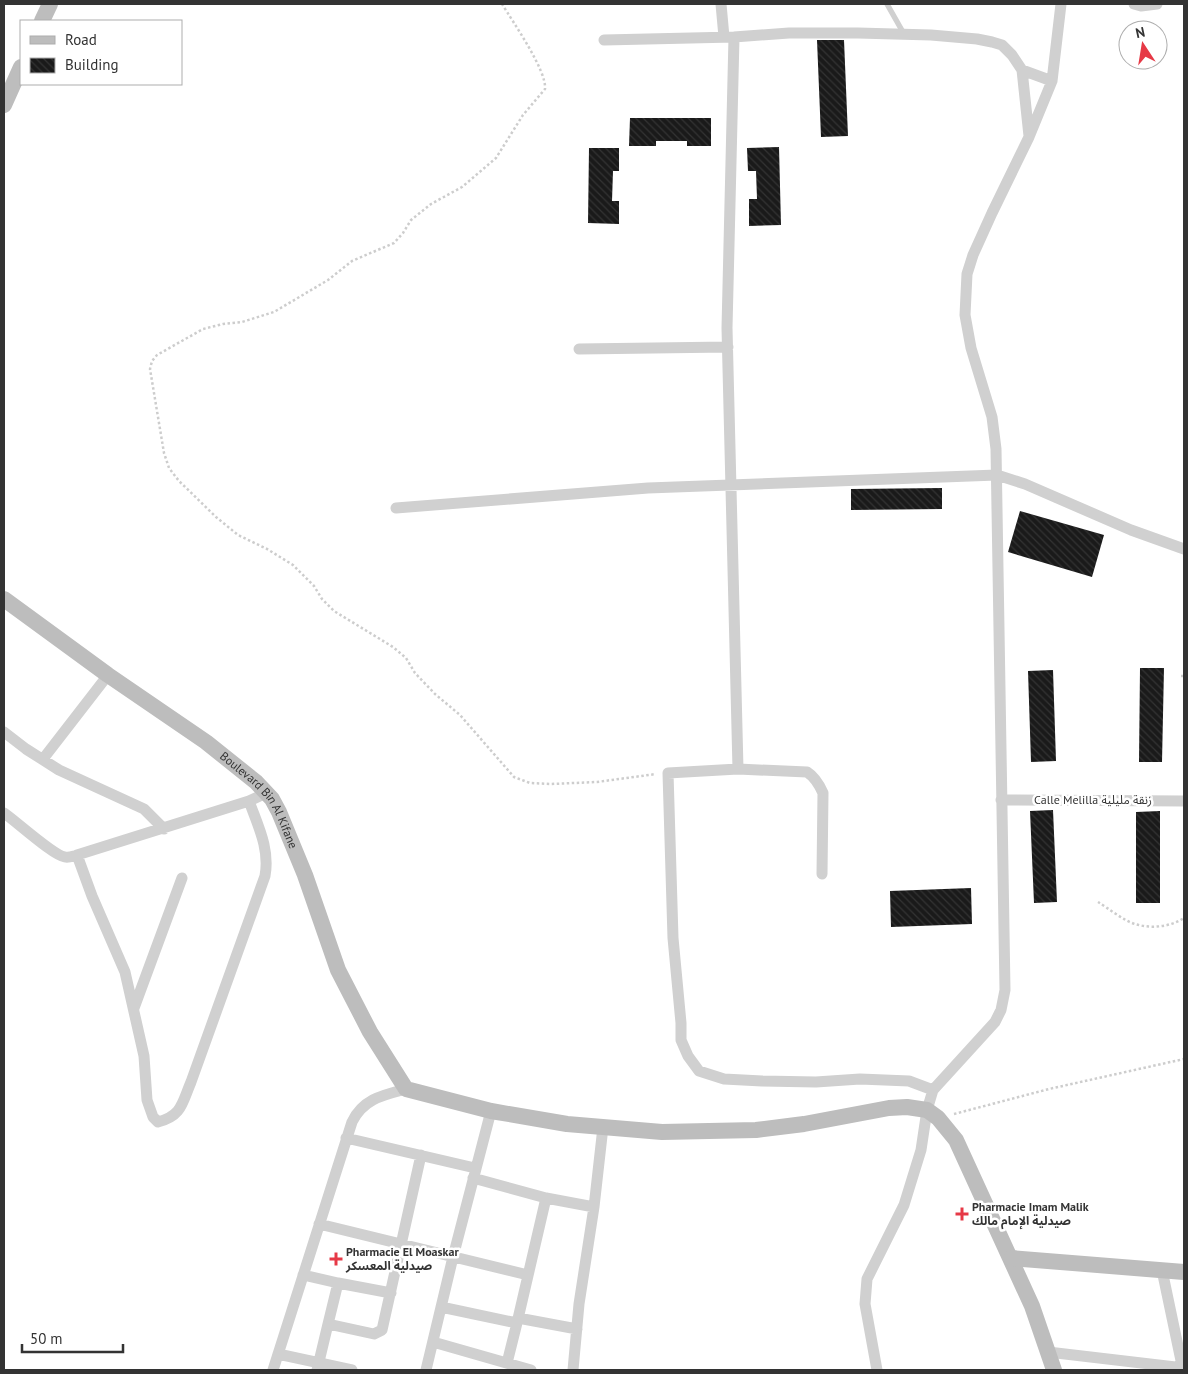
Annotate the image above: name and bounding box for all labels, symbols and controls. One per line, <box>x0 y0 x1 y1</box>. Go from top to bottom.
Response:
legend <box>20 20 182 85</box>
north arrow <box>1118 20 1168 70</box>
text: N <box>1134 23 1147 42</box>
text: Road <box>65 30 97 49</box>
text: Building <box>65 55 119 74</box>
street label: Boulevard Bin Al Kifane <box>217 748 301 851</box>
street label: Calle Melilla زنقة مليلية <box>1034 792 1152 807</box>
place label: Pharmacie Imam Malik صيدلية الإمام مالك <box>972 1199 1089 1230</box>
marker: Pharmacie Imam Malik صيدلية الإمام مالك <box>956 1208 968 1220</box>
place label: Pharmacie El Moaskar صيدلية المعسكر <box>345 1244 459 1273</box>
marker: Pharmacie El Moaskar صيدلية المعسكر <box>330 1253 342 1265</box>
scale bar <box>22 1322 124 1354</box>
text: 50 m <box>30 1329 63 1348</box>

